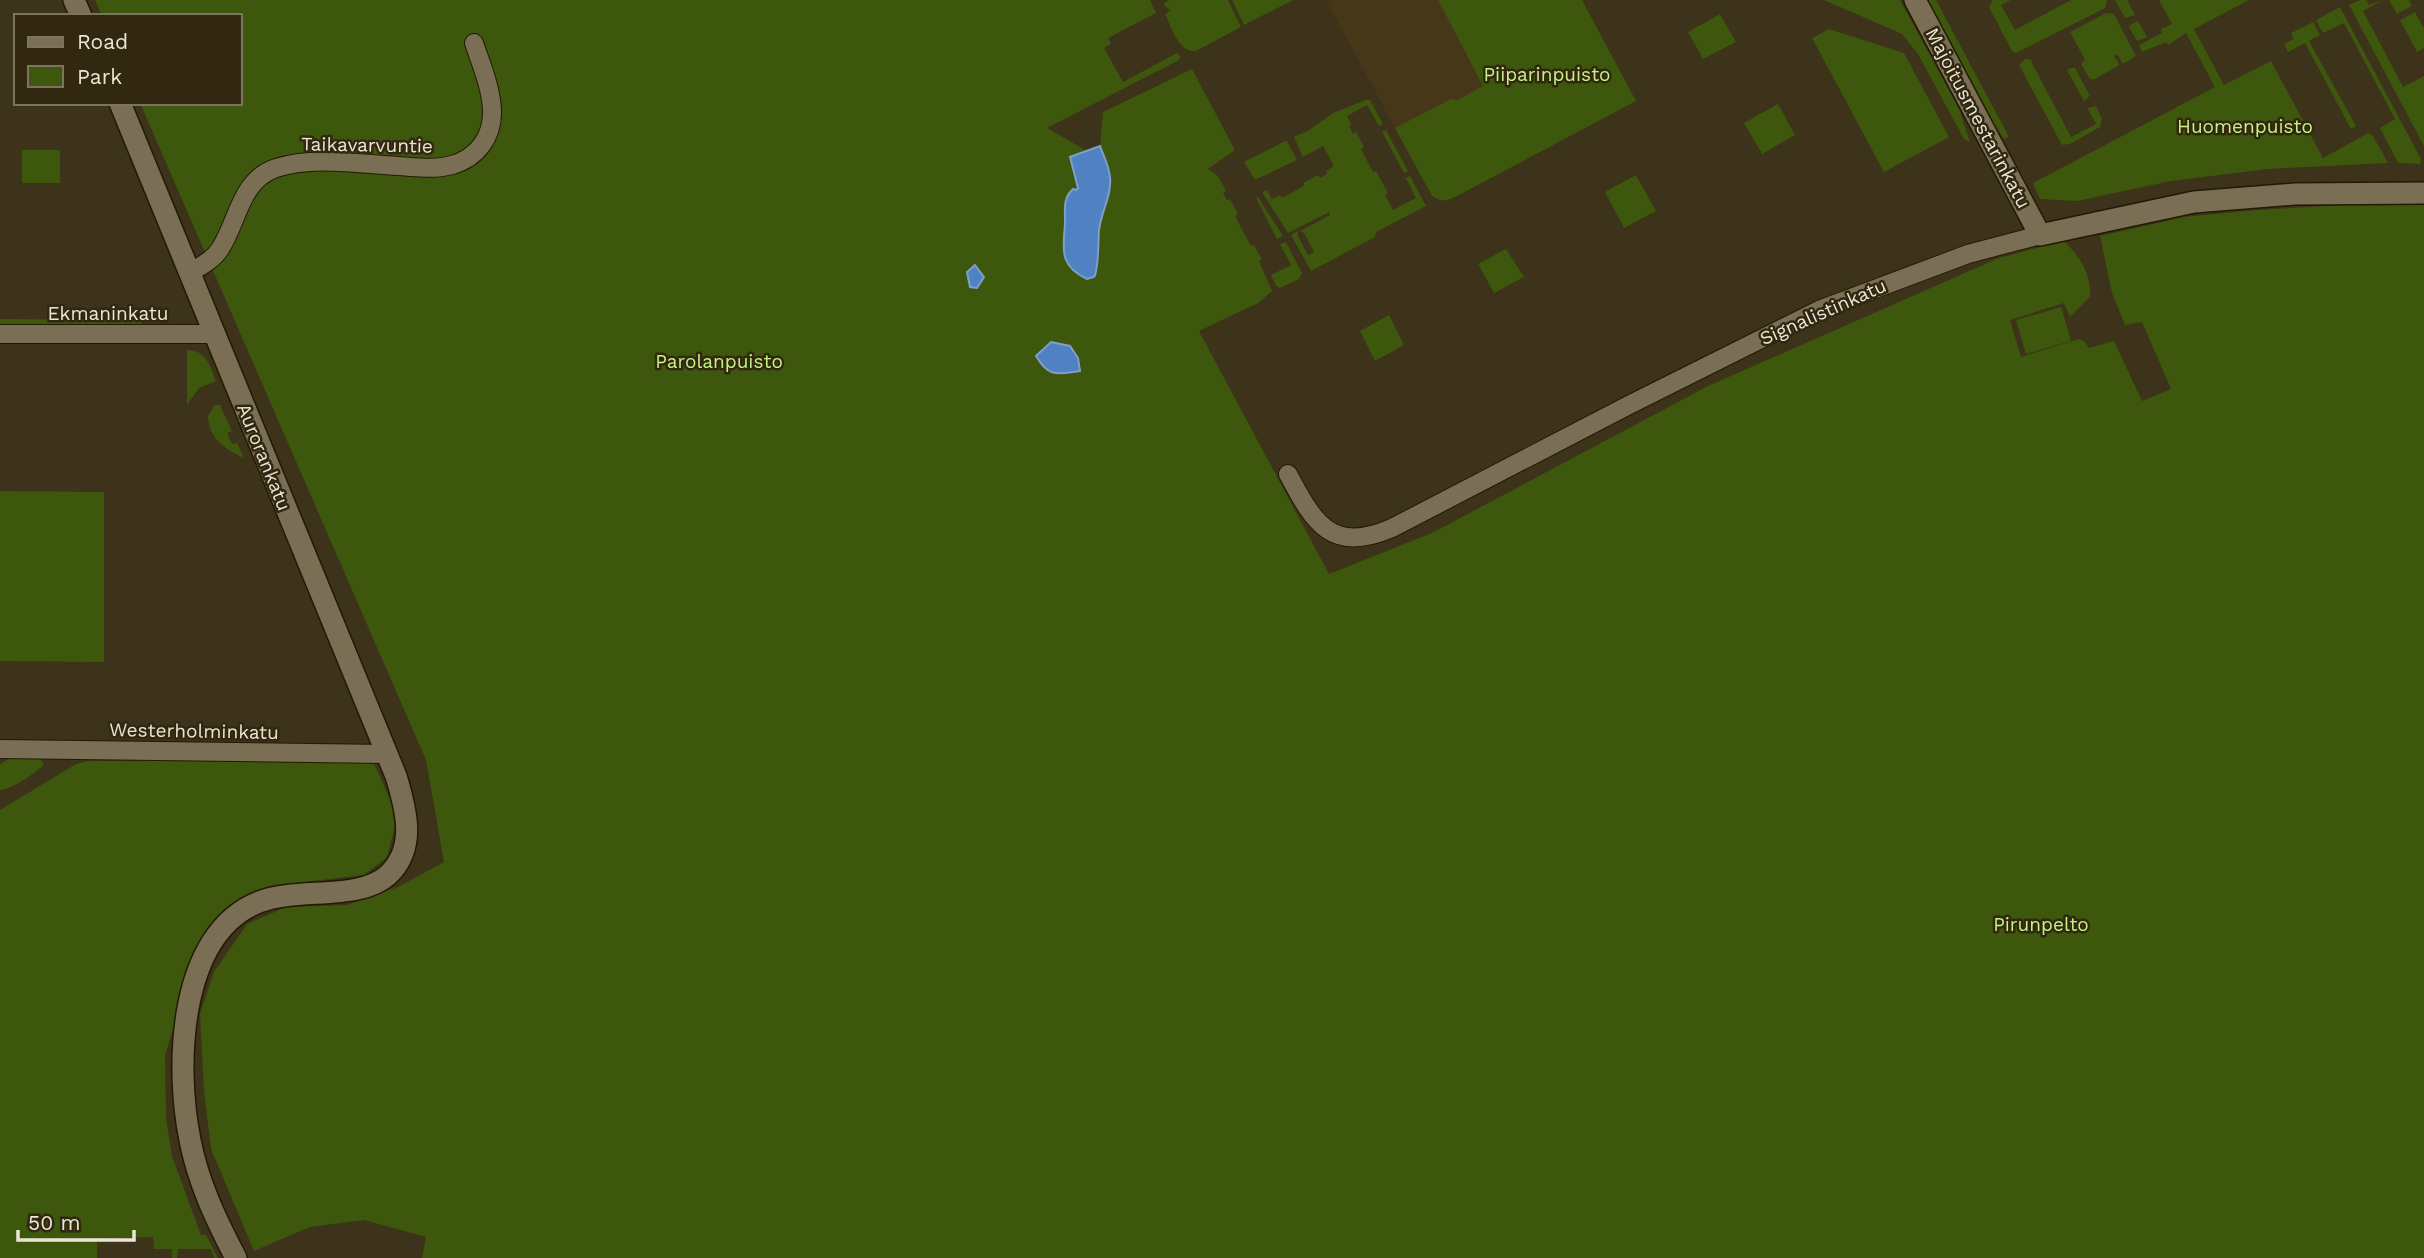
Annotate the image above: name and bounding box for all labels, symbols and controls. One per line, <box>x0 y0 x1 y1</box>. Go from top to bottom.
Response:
legend <box>14 14 242 105</box>
street label: Majoitusmestarinkatu <box>1921 24 2035 212</box>
text: Road <box>77 29 128 54</box>
park label: Piiparinpuisto <box>1484 63 1611 86</box>
text: Park <box>77 64 122 89</box>
park label: Huomenpuisto <box>2177 115 2313 138</box>
street label: Taikavarvuntie <box>301 132 433 158</box>
street label: Signalistinkatu <box>1756 274 1890 350</box>
street label: Ekmaninkatu <box>48 302 168 325</box>
park label: Parolanpuisto <box>655 350 783 373</box>
street label: Aurorankatu <box>232 400 296 514</box>
street label: Westerholminkatu <box>109 718 279 744</box>
park label: Pirunpelto <box>1993 913 2089 936</box>
scale bar <box>18 1198 133 1242</box>
text: 50 m <box>28 1210 80 1235</box>

